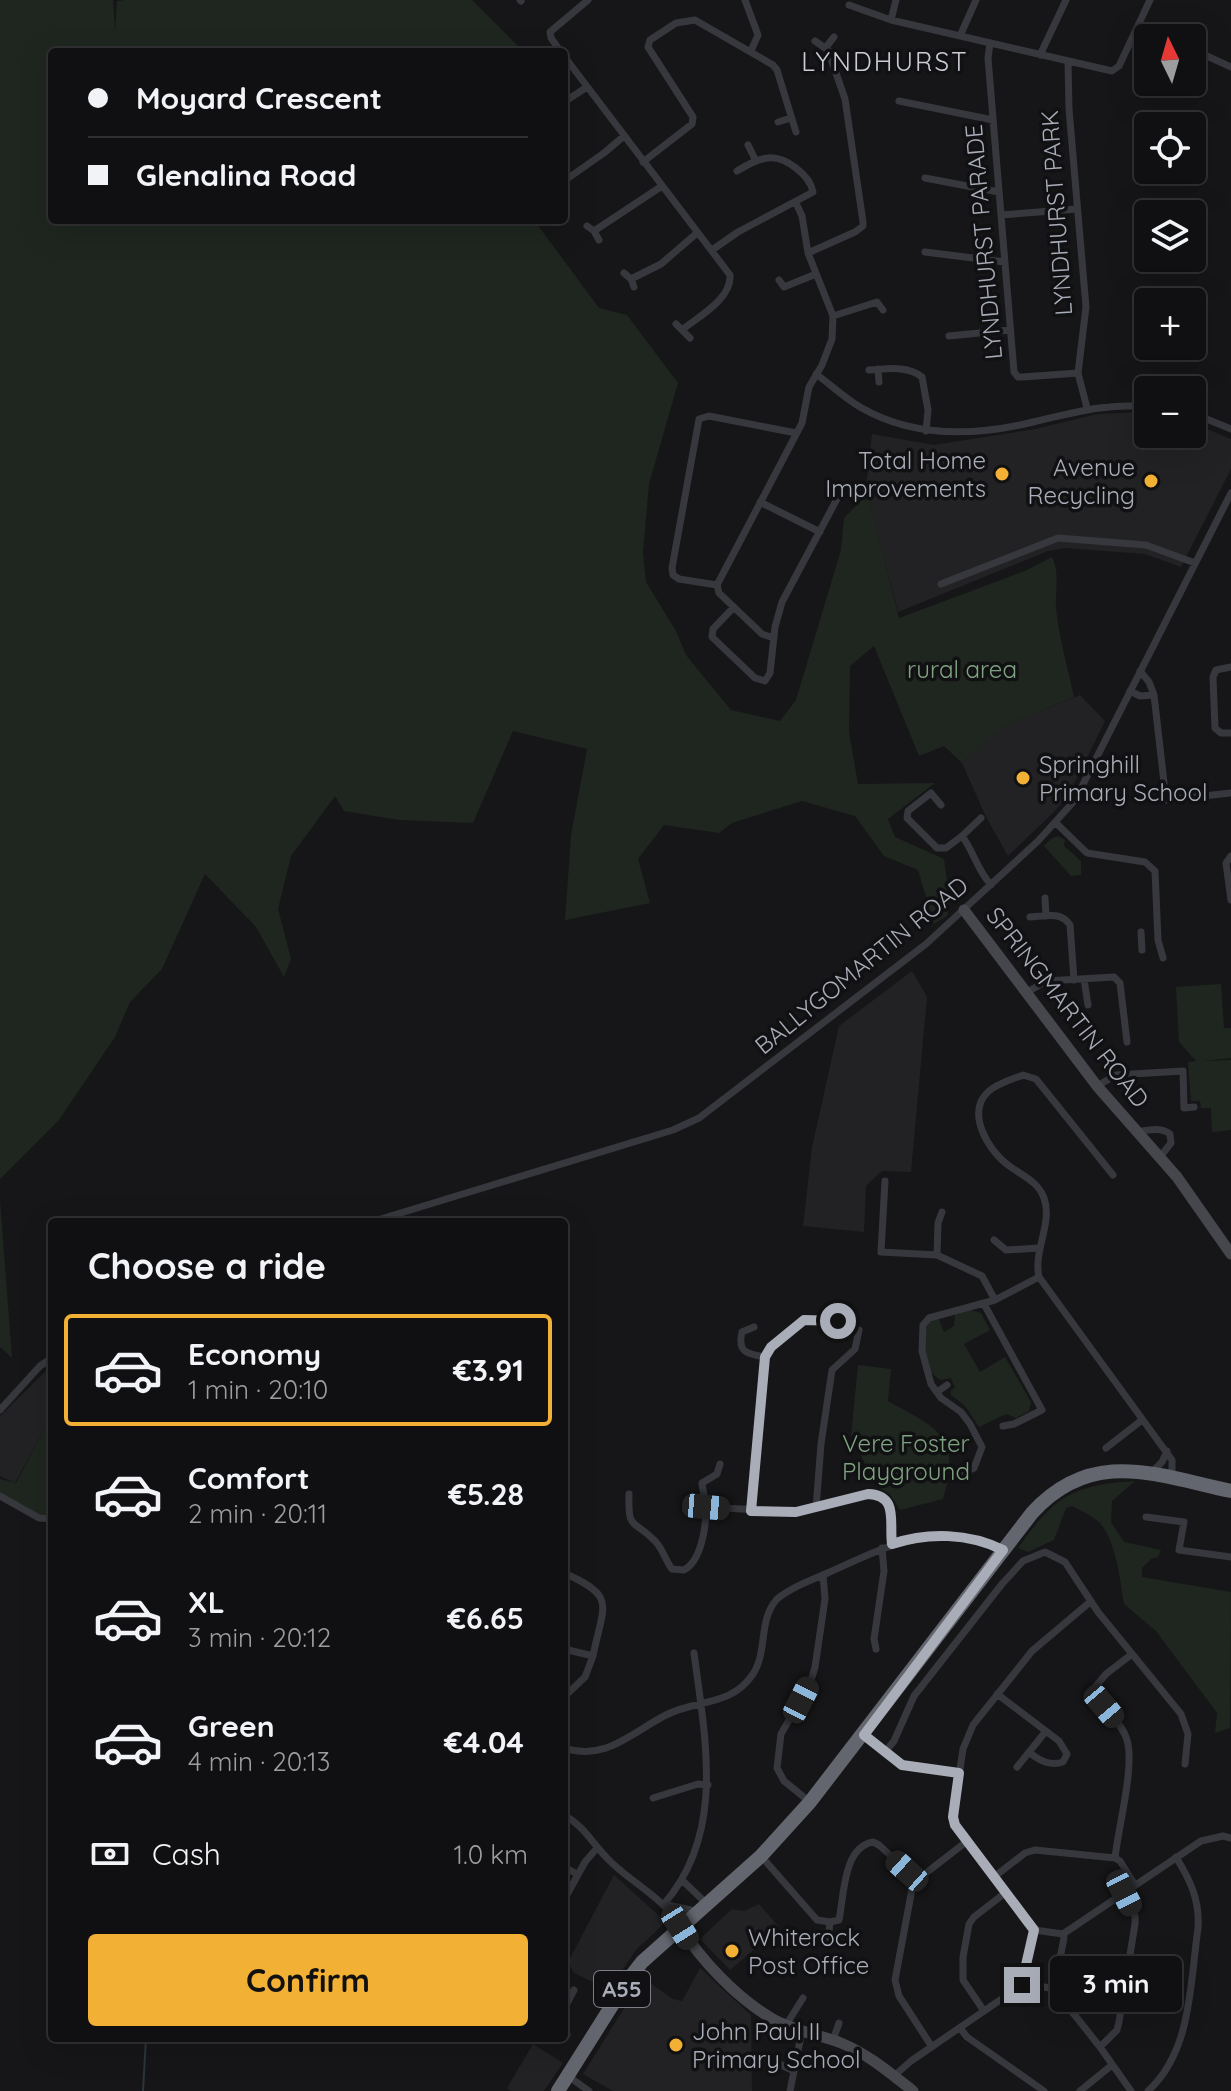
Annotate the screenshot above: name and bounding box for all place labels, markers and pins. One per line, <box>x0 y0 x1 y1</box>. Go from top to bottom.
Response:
place label: Total Home Improvements <box>825 445 986 503</box>
place label: Avenue Recycling <box>1028 452 1135 510</box>
marker: Total Home Improvements <box>993 465 1011 483</box>
marker: Avenue Recycling <box>1142 472 1160 490</box>
place label: Springhill Primary School <box>1039 749 1208 807</box>
marker: Springhill Primary School <box>1014 769 1032 787</box>
place label: Whiterock Post Office <box>748 1922 869 1980</box>
marker: Whiterock Post Office <box>723 1942 741 1960</box>
place label: John Paul II Primary School <box>692 2016 861 2074</box>
marker: John Paul II Primary School <box>667 2036 685 2054</box>

